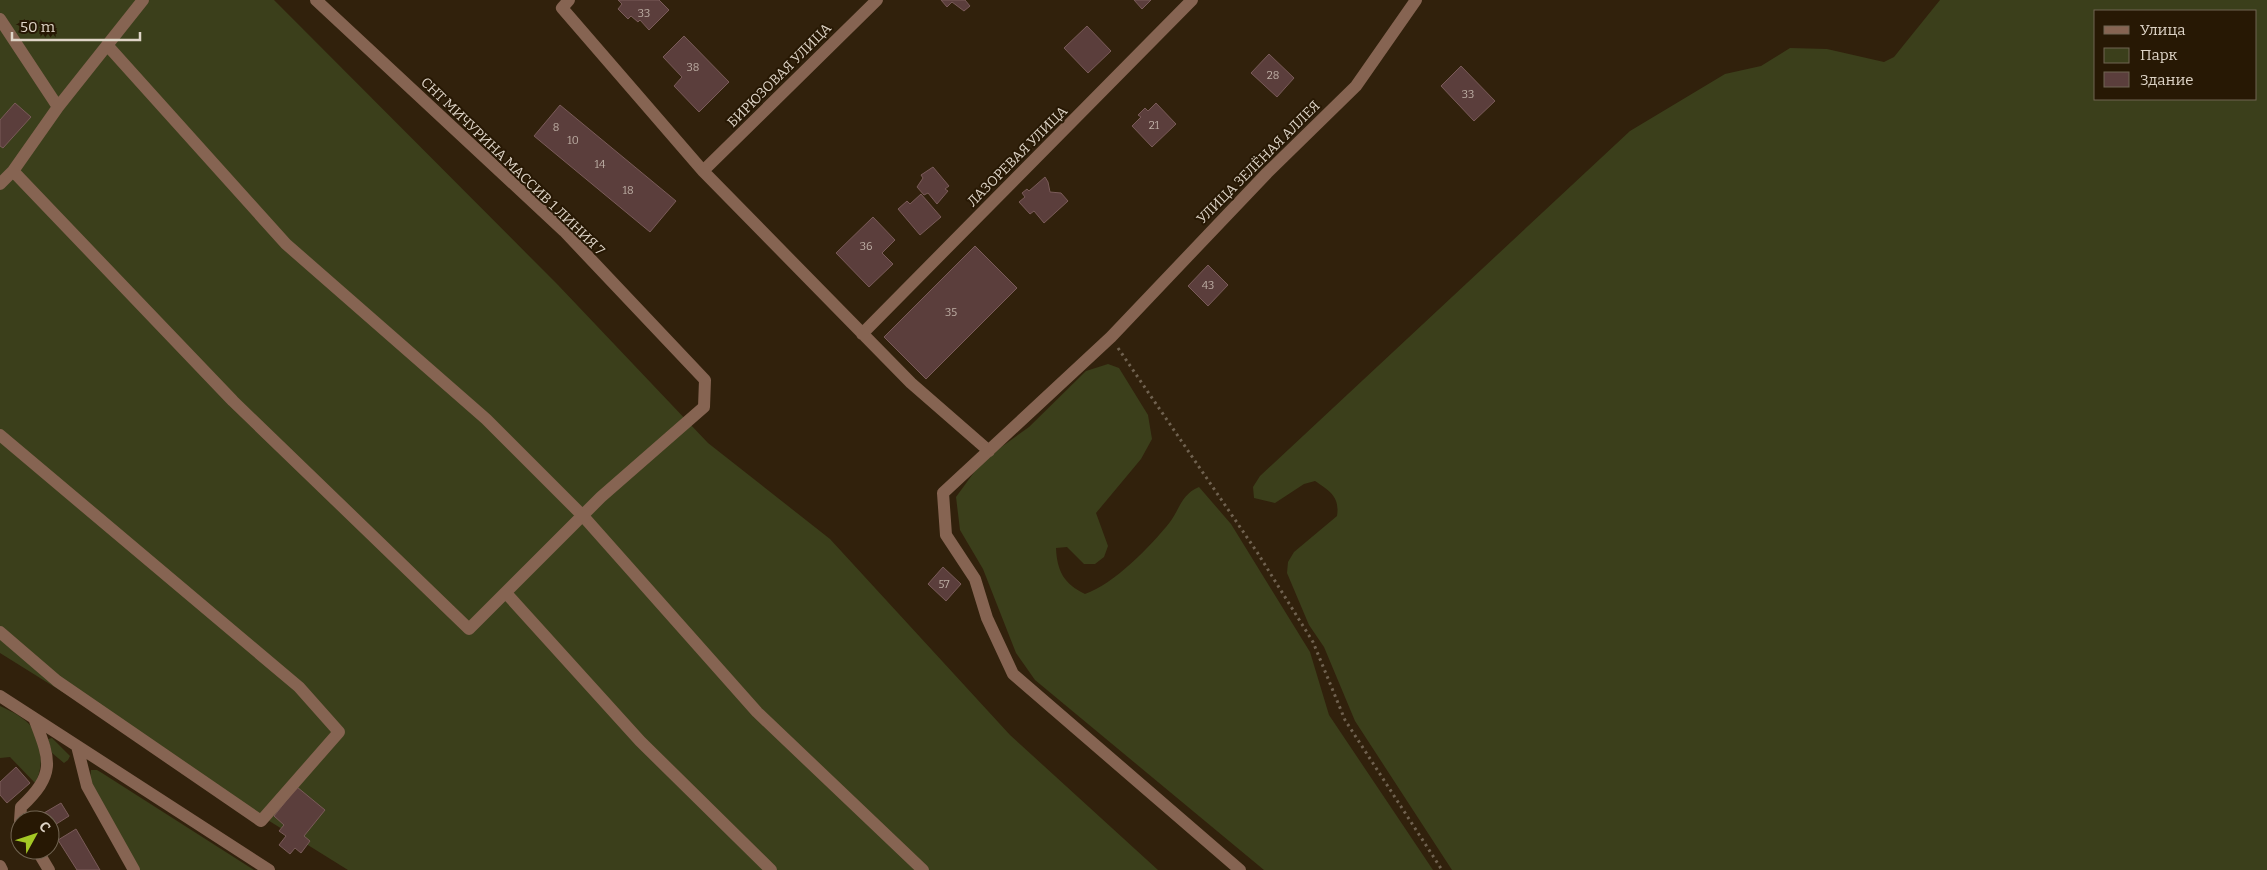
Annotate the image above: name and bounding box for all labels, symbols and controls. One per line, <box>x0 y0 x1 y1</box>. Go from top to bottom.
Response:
house number: 33 <box>638 7 650 20</box>
scale bar <box>12 10 140 42</box>
legend <box>2094 10 2257 100</box>
text: 50 m <box>20 18 56 36</box>
street label: БИРЮЗОВАЯ УЛИЦА <box>724 20 835 131</box>
text: Улица <box>2140 21 2186 39</box>
text: Парк <box>2140 46 2178 64</box>
house number: 38 <box>687 61 699 74</box>
house number: 28 <box>1267 69 1279 82</box>
text: Здание <box>2140 71 2194 89</box>
street label: СНТ МИЧУРИНА МАССИВ 1 ЛИНИЯ 7 <box>417 74 608 259</box>
house number: 33 <box>1462 88 1474 101</box>
street label: УЛИЦА ЗЕЛЁНАЯ АЛЛЕЯ <box>1193 97 1323 227</box>
street label: ЛАЗОРЕВАЯ УЛИЦА <box>964 103 1071 210</box>
house number: 21 <box>1149 119 1160 132</box>
house number: 8 <box>553 121 559 134</box>
house number: 10 <box>567 134 579 147</box>
house number: 14 <box>595 158 606 171</box>
house number: 18 <box>622 184 634 197</box>
house number: 36 <box>860 240 872 253</box>
house number: 43 <box>1202 279 1214 292</box>
house number: 35 <box>945 306 957 319</box>
house number: 57 <box>938 578 950 591</box>
north arrow <box>10 810 60 860</box>
text: С <box>35 818 54 836</box>

